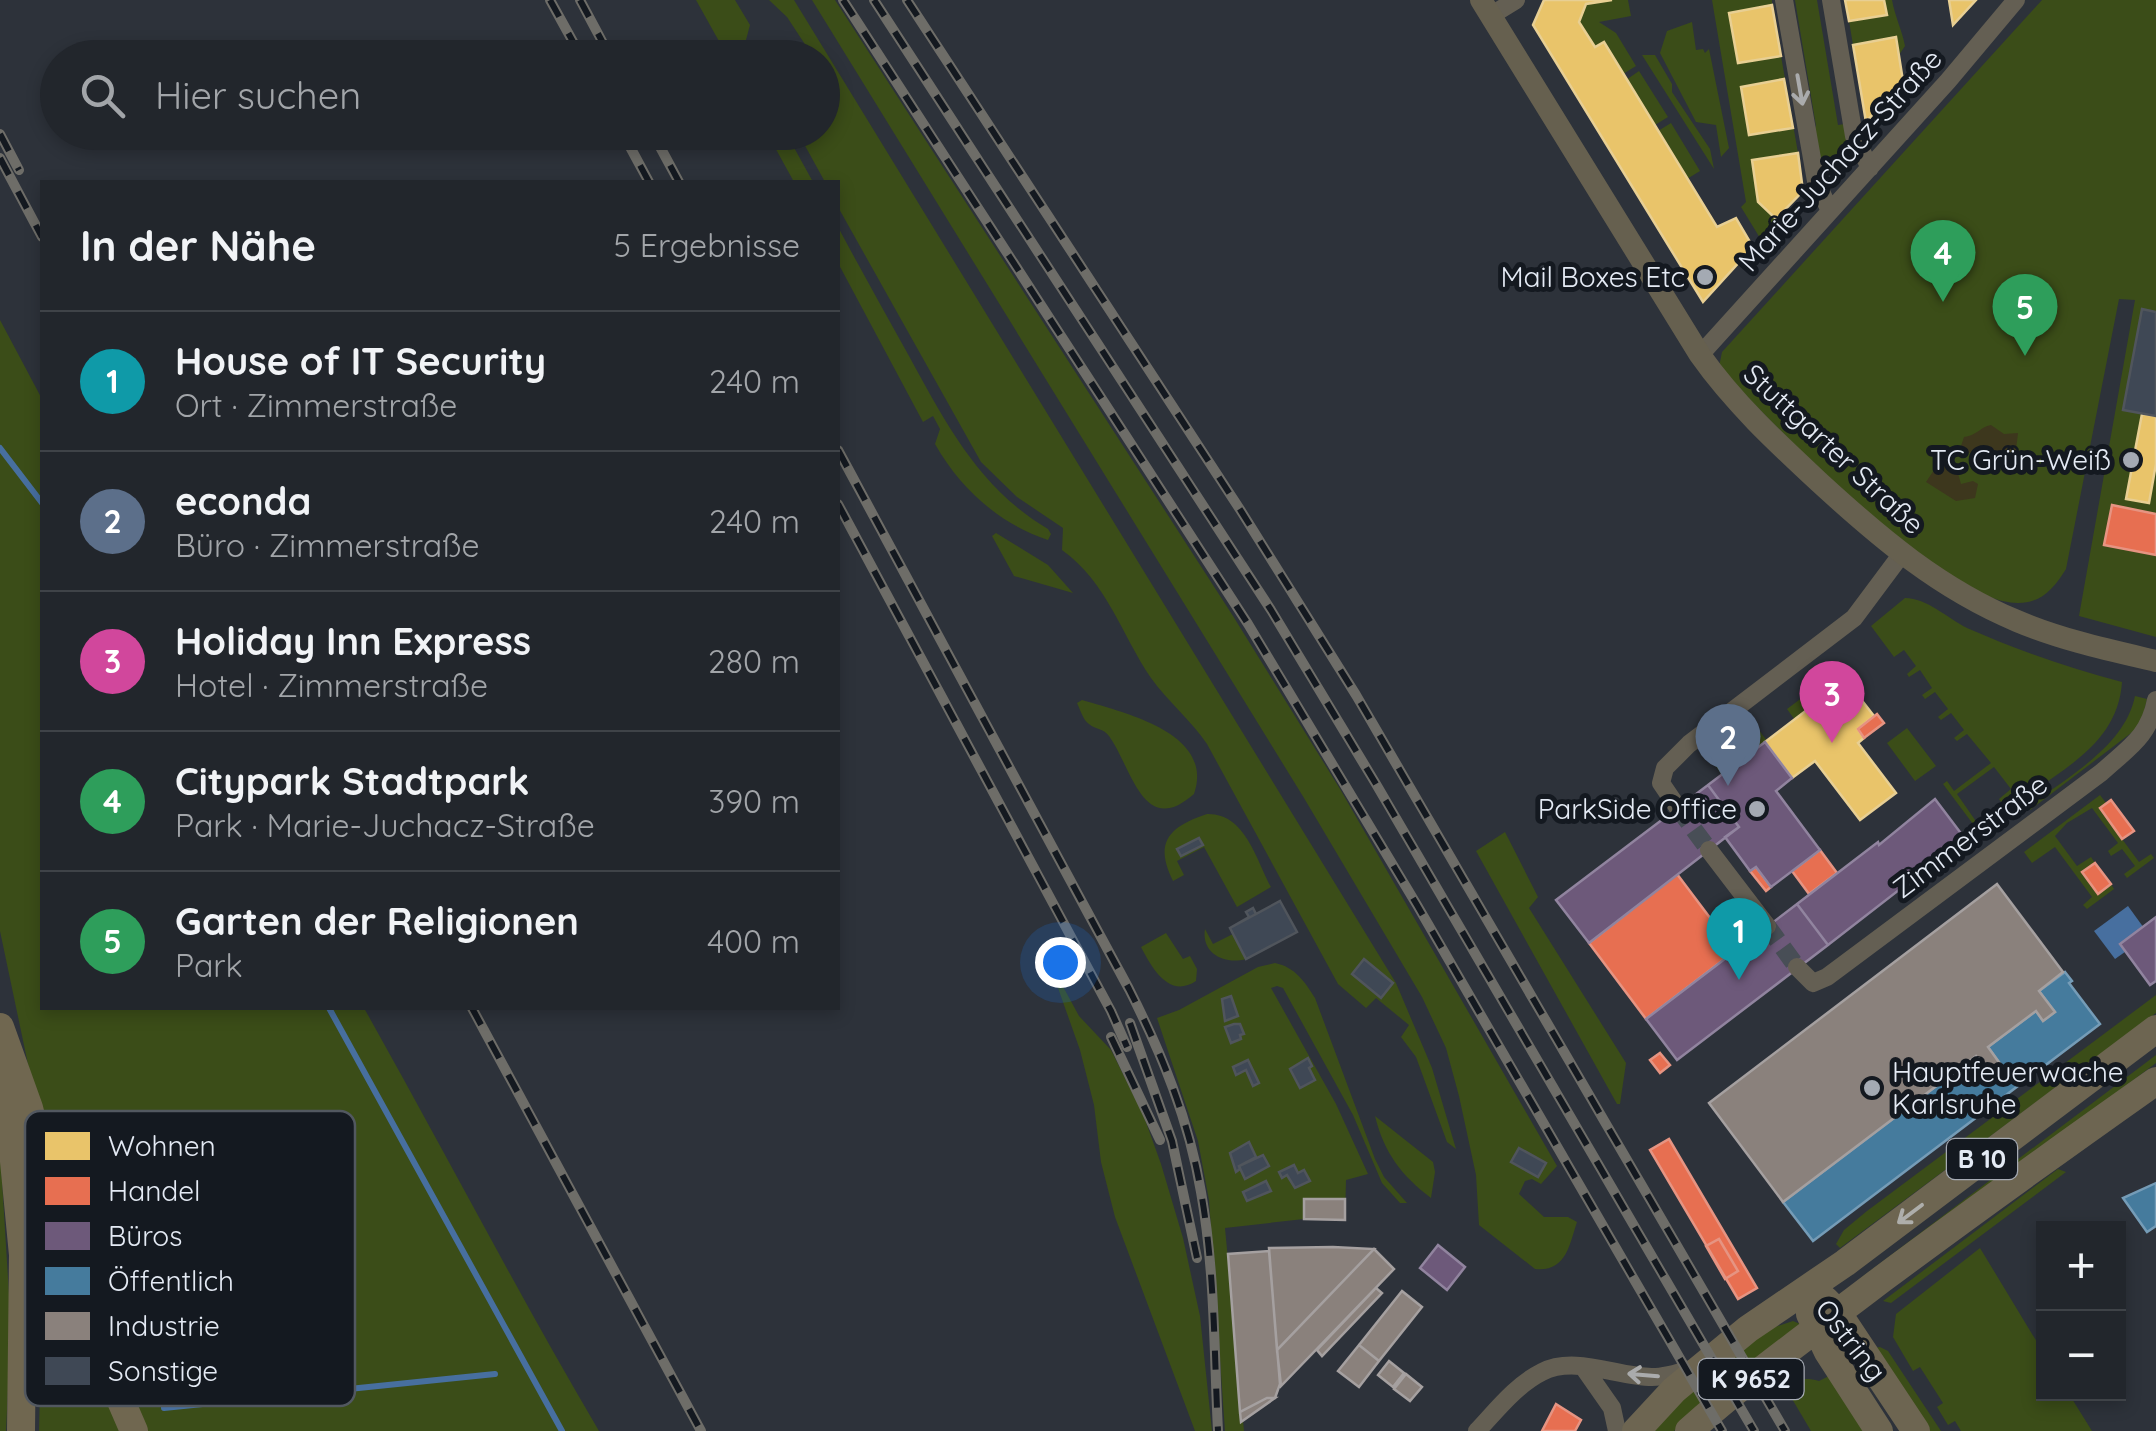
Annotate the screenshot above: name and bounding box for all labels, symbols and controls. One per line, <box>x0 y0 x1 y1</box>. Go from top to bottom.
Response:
search box <box>40 40 840 150</box>
street label: Marie-Juchacz-Straße <box>1731 41 1949 278</box>
icon: search <box>75 68 130 123</box>
text: Hier suchen <box>155 71 361 119</box>
one-way arrow <box>1791 74 1810 106</box>
text: In der Nähe <box>80 219 316 272</box>
pin: 4 <box>1910 220 1976 302</box>
text: 5 Ergebnisse <box>614 225 800 265</box>
place label: Mail Boxes Etc <box>1500 259 1685 294</box>
marker: Mail Boxes Etc <box>1694 266 1716 288</box>
pin: 5 <box>1992 274 2058 356</box>
text: House of IT Security <box>175 337 546 385</box>
street label: Stuttgarter Straße <box>1737 356 1932 541</box>
text: 1 <box>106 361 119 401</box>
text: 240 m <box>709 361 800 401</box>
text: Ort · Zimmerstraße <box>175 385 457 425</box>
place label: TC Grün-Weiß <box>1930 442 2111 477</box>
marker: TC Grün-Weiß <box>2120 449 2142 471</box>
text: econda <box>175 477 311 525</box>
text: 2 <box>103 501 122 541</box>
text: 240 m <box>709 501 800 541</box>
text: Büro · Zimmerstraße <box>175 525 480 565</box>
text: Holiday Inn Express <box>175 617 531 665</box>
text: 3 <box>104 641 121 681</box>
text: 280 m <box>708 641 800 681</box>
pin: 3 <box>1800 660 1864 743</box>
text: Hotel · Zimmerstraße <box>175 665 488 705</box>
pin: 2 <box>1696 704 1760 786</box>
text: Citypark Stadtpark <box>175 757 529 805</box>
street label: Zimmerstraße <box>1885 766 2054 905</box>
text: 4 <box>103 781 122 821</box>
text: 390 m <box>708 781 800 821</box>
place label: ParkSide Office <box>1538 791 1737 826</box>
marker: ParkSide Office <box>1746 798 1768 820</box>
text: Park · Marie-Juchacz-Straße <box>175 805 595 845</box>
text: Garten der Religionen <box>175 897 579 945</box>
pin: 1 <box>1706 898 1772 980</box>
text: 5 <box>103 921 122 961</box>
text: 400 m <box>707 921 800 961</box>
your location <box>1035 937 1086 988</box>
text: Park <box>175 945 243 985</box>
place label: Hauptfeuerwache Karlsruhe <box>1892 1054 2124 1121</box>
marker: Hauptfeuerwache Karlsruhe <box>1861 1077 1883 1099</box>
legend <box>25 1111 355 1406</box>
text: Wohnen <box>108 1128 216 1163</box>
road number: B 10 <box>1947 1139 2017 1179</box>
text: Handel <box>108 1173 201 1208</box>
one-way arrow <box>1897 1203 1924 1224</box>
text: Büros <box>108 1218 182 1253</box>
map controls <box>2036 1221 2126 1401</box>
button: + <box>2036 1221 2126 1311</box>
text: Öffentlich <box>108 1263 234 1298</box>
street label: Ostring <box>1809 1292 1894 1388</box>
text: Industrie <box>108 1308 220 1343</box>
button: − <box>2036 1311 2126 1401</box>
text: Sonstige <box>108 1353 218 1388</box>
road number: K 9652 <box>1698 1359 1804 1399</box>
one-way arrow <box>1627 1365 1660 1384</box>

